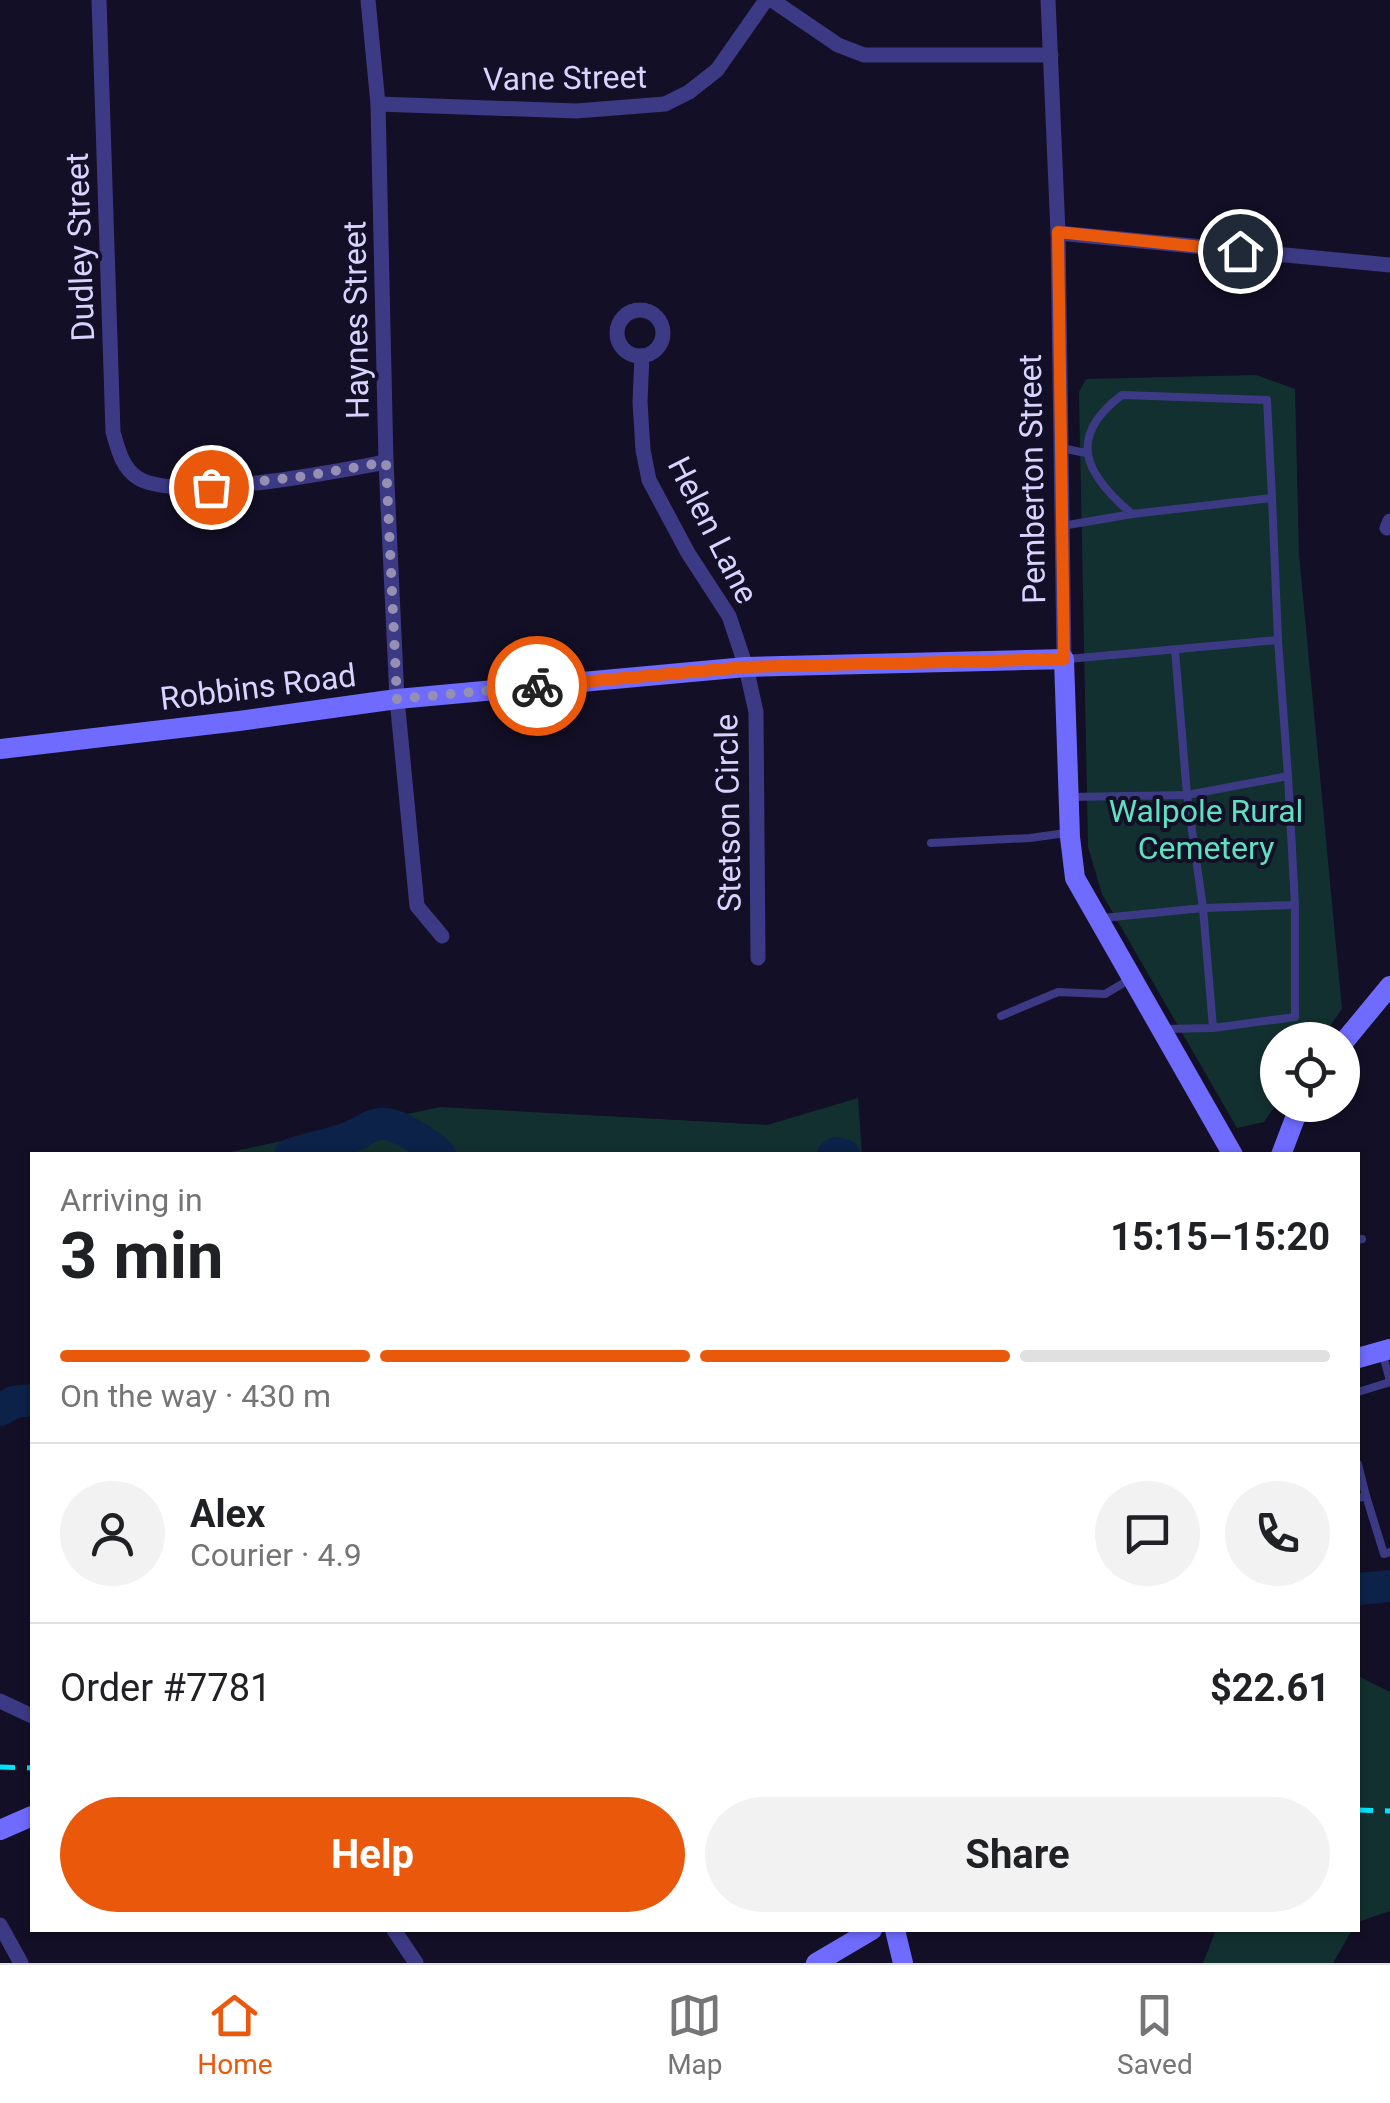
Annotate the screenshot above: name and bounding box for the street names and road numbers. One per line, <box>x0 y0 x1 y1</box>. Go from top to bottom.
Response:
street label: Vane Street <box>483 58 647 98</box>
street label: Dudley Street <box>58 152 102 342</box>
street label: Haynes Street <box>335 220 377 420</box>
street label: Pemberton Street <box>1011 354 1053 604</box>
street label: Helen Lane <box>660 450 766 610</box>
street label: Robbins Road <box>158 656 358 718</box>
street label: Stetson Circle <box>707 714 749 912</box>

